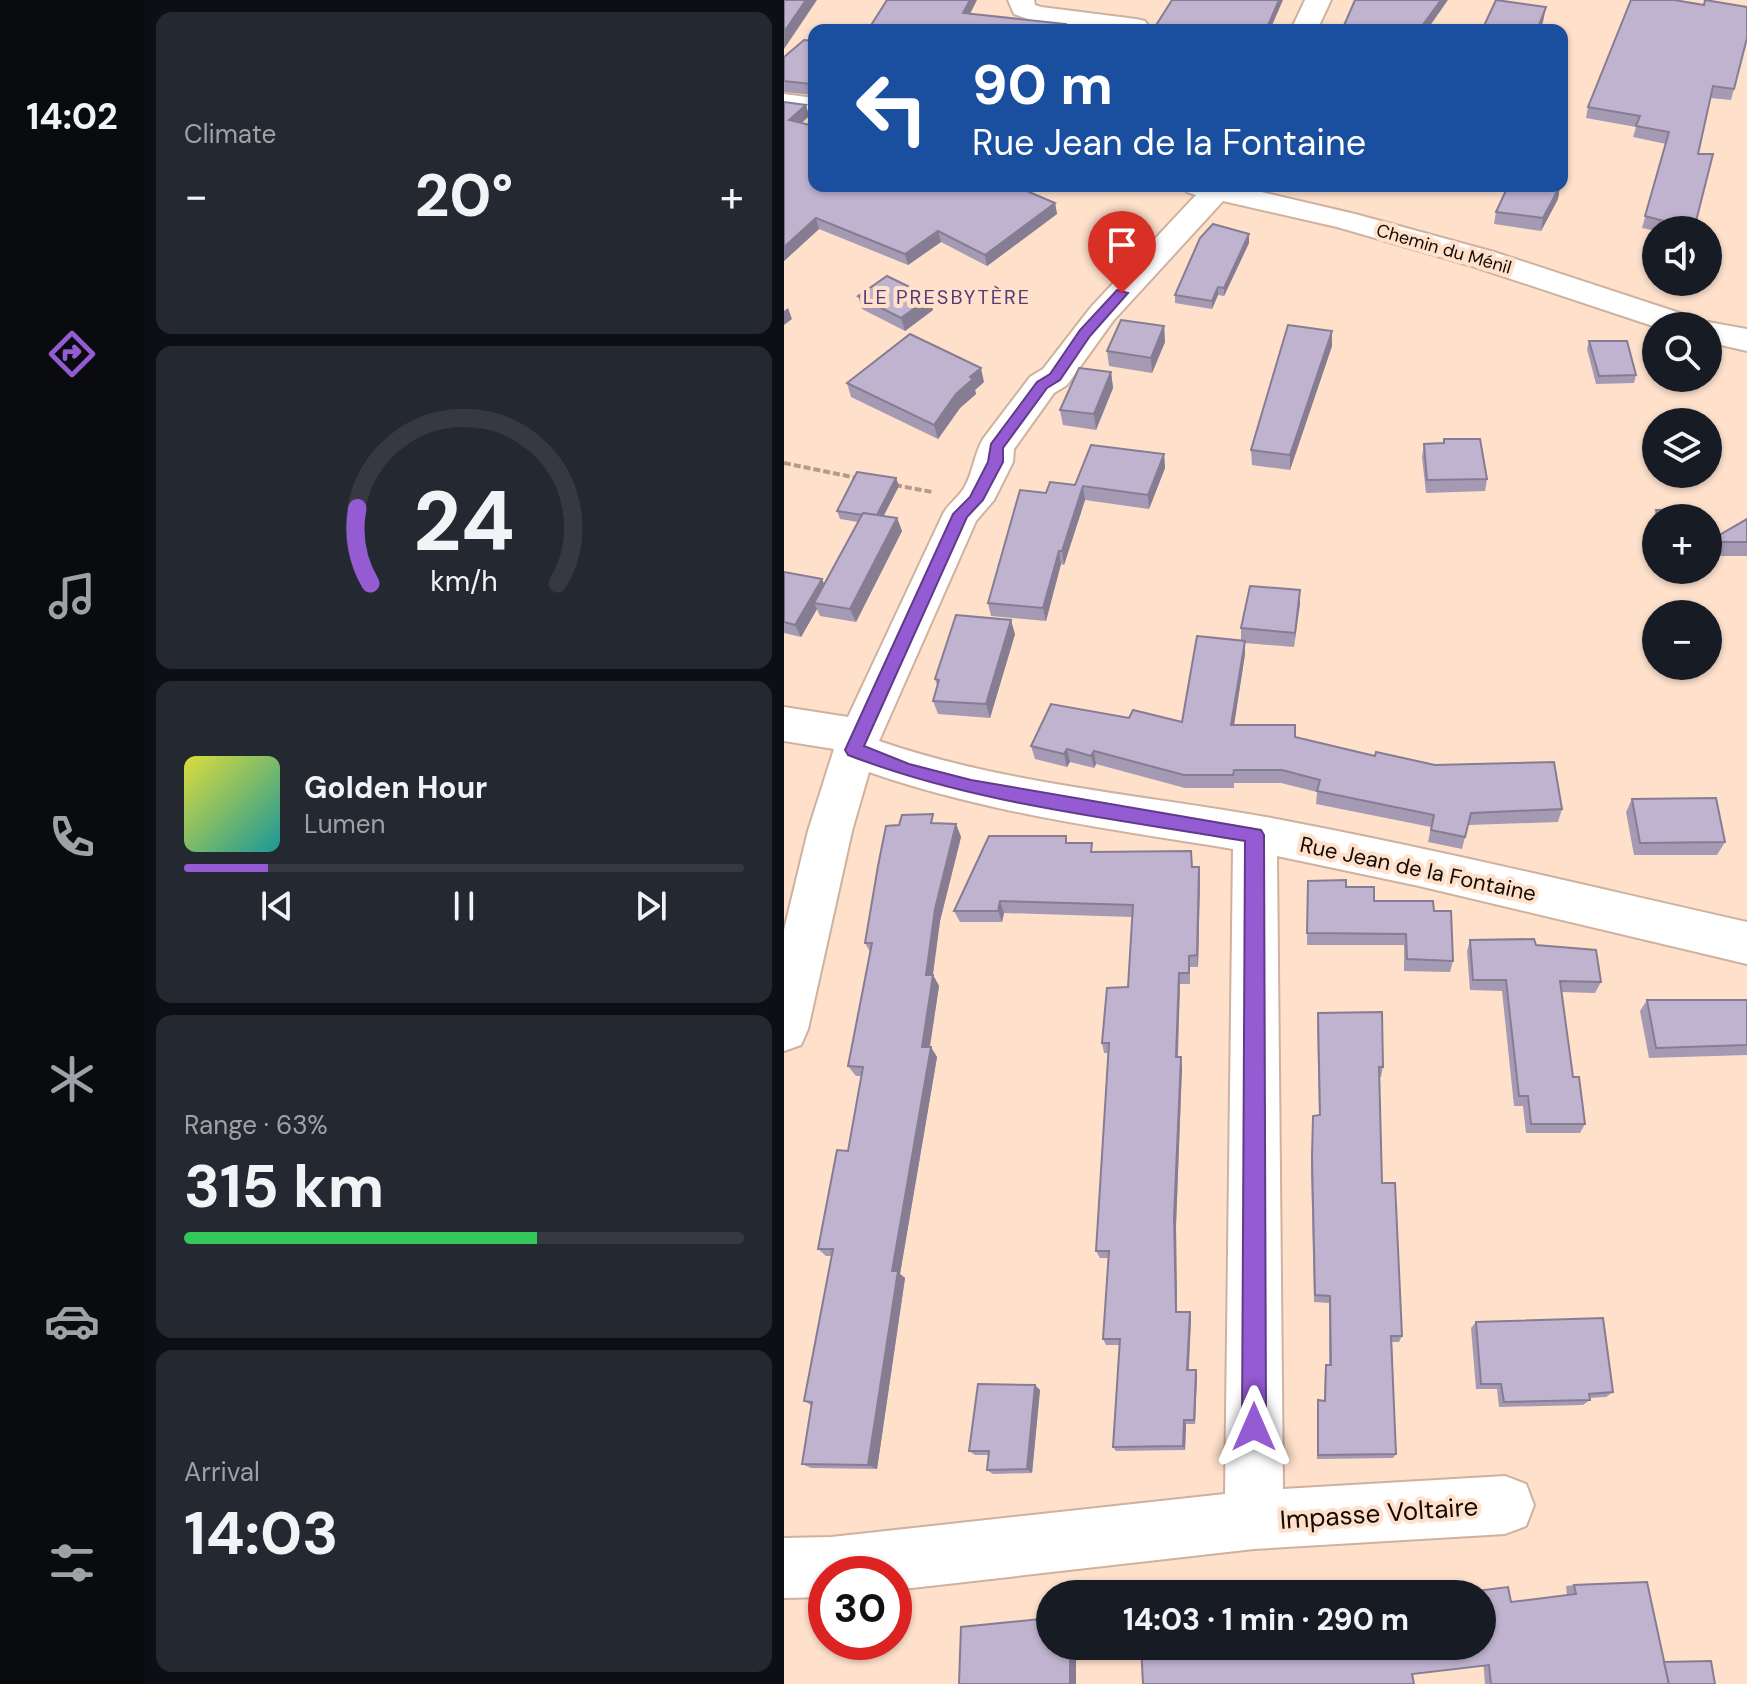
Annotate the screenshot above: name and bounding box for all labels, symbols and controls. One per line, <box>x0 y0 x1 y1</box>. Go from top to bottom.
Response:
text: 90 m <box>972 48 1113 121</box>
icon: left <box>840 56 944 160</box>
text: 14:02 <box>26 93 118 140</box>
text: Climate <box>184 117 276 151</box>
text: Rue Jean de la Fontaine <box>972 119 1366 166</box>
text: 20° <box>415 156 513 235</box>
text: − <box>184 167 208 225</box>
text: + <box>720 167 744 225</box>
pin <box>1088 211 1156 293</box>
map controls <box>1642 216 1722 680</box>
button: sound <box>1642 216 1722 296</box>
street label: Chemin du Ménil <box>1374 218 1514 280</box>
icon: arrive <box>1100 223 1144 267</box>
district label: LE PRESBYTÈRE <box>863 284 1031 310</box>
button: search <box>1642 312 1722 392</box>
icon: directions <box>44 326 100 382</box>
button: layers <box>1642 408 1722 488</box>
text: 24 <box>413 466 515 575</box>
button: + <box>1642 504 1722 584</box>
text: km/h <box>430 563 498 600</box>
icon: music <box>44 568 100 624</box>
button: − <box>1642 600 1722 680</box>
text: Golden Hour <box>304 768 487 807</box>
text: Lumen <box>304 807 385 841</box>
icon: phone <box>44 809 100 865</box>
street label: Rue Jean de la Fontaine <box>1297 830 1539 908</box>
icon: previous <box>255 884 299 928</box>
icon: pause <box>442 884 486 928</box>
icon: next <box>629 884 673 928</box>
icon: climate <box>44 1051 100 1107</box>
text: Range · 63% <box>184 1108 328 1142</box>
text: 315 km <box>184 1147 384 1226</box>
icon: car <box>44 1293 100 1349</box>
position arrow <box>1212 1385 1296 1469</box>
text: Arrival <box>184 1455 260 1489</box>
street label: Impasse Voltaire <box>1279 1489 1479 1537</box>
text: 14:03 <box>184 1494 339 1573</box>
icon: filters <box>44 1535 100 1591</box>
speed limit sign: 30 <box>808 1556 912 1660</box>
text: 14:03 · 1 min · 290 m <box>1123 1600 1409 1639</box>

